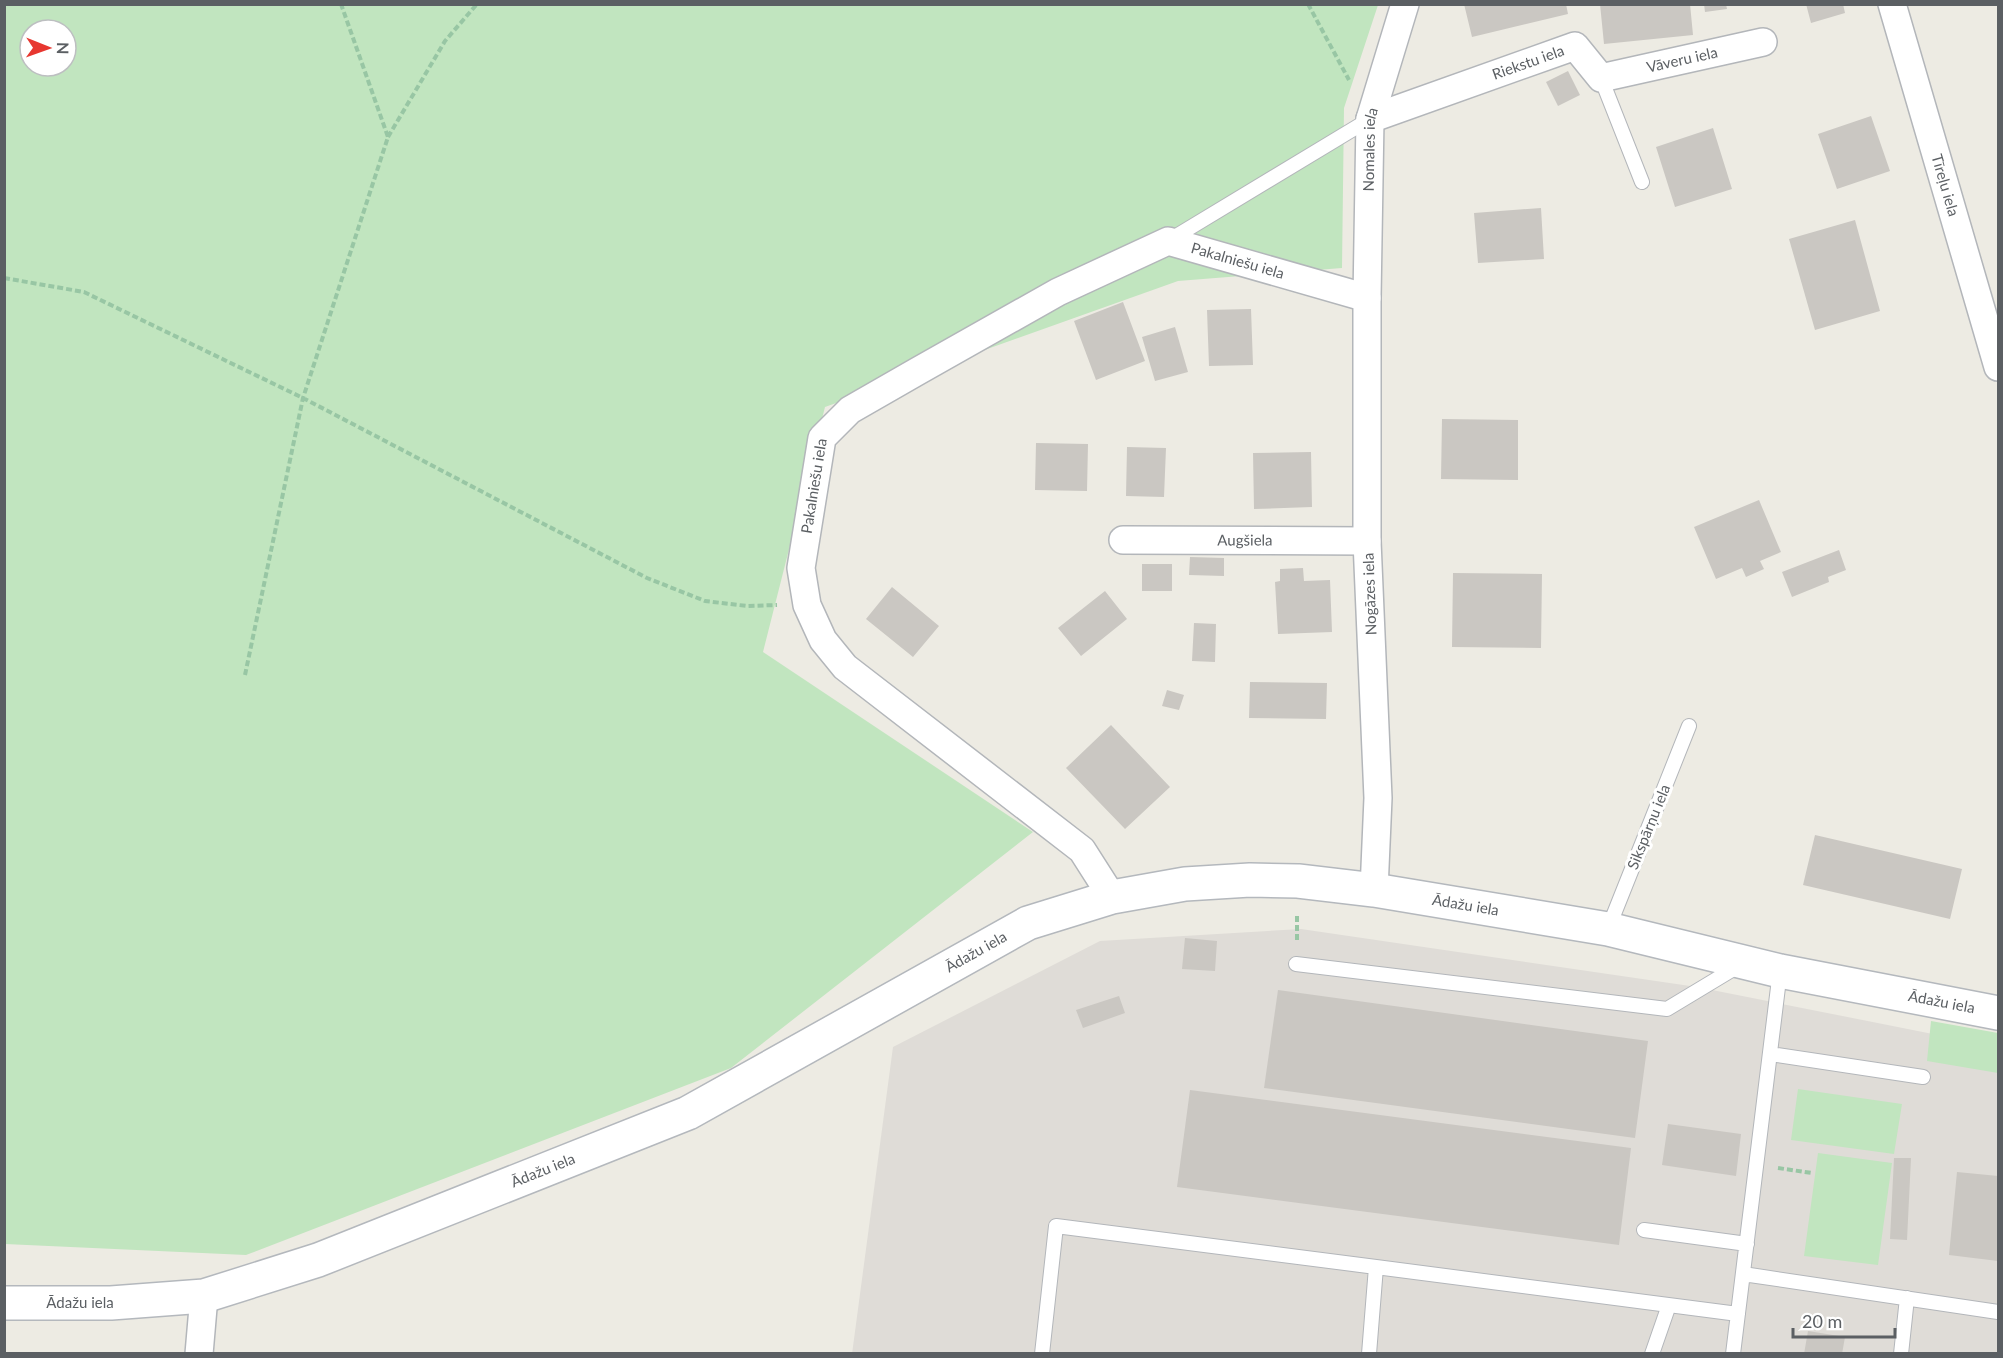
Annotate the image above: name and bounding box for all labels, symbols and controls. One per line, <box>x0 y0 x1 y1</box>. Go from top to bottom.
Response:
north arrow <box>18 18 78 78</box>
street label: Riekstu iela <box>1490 41 1566 83</box>
text: N <box>54 42 73 55</box>
street label: Vāveru iela <box>1645 42 1719 76</box>
street label: Nomales iela <box>1359 105 1381 191</box>
street label: Tīreļu iela <box>1928 152 1964 218</box>
street label: Pakalniešu iela <box>1189 238 1286 282</box>
street label: Pakalniešu iela <box>797 437 830 535</box>
street label: Augšiela <box>1217 530 1273 549</box>
street label: Nogāzes iela <box>1359 553 1379 636</box>
street label: Sikspārņu iela <box>1623 781 1673 872</box>
street label: Ādažu iela <box>1431 890 1500 919</box>
street label: Ādažu iela <box>942 927 1009 975</box>
street label: Ādažu iela <box>1907 986 1977 1016</box>
street label: Ādažu iela <box>508 1149 577 1190</box>
street label: Ādažu iela <box>46 1293 114 1311</box>
scale bar <box>1793 1301 1895 1339</box>
text: 20 m <box>1802 1310 1842 1332</box>

